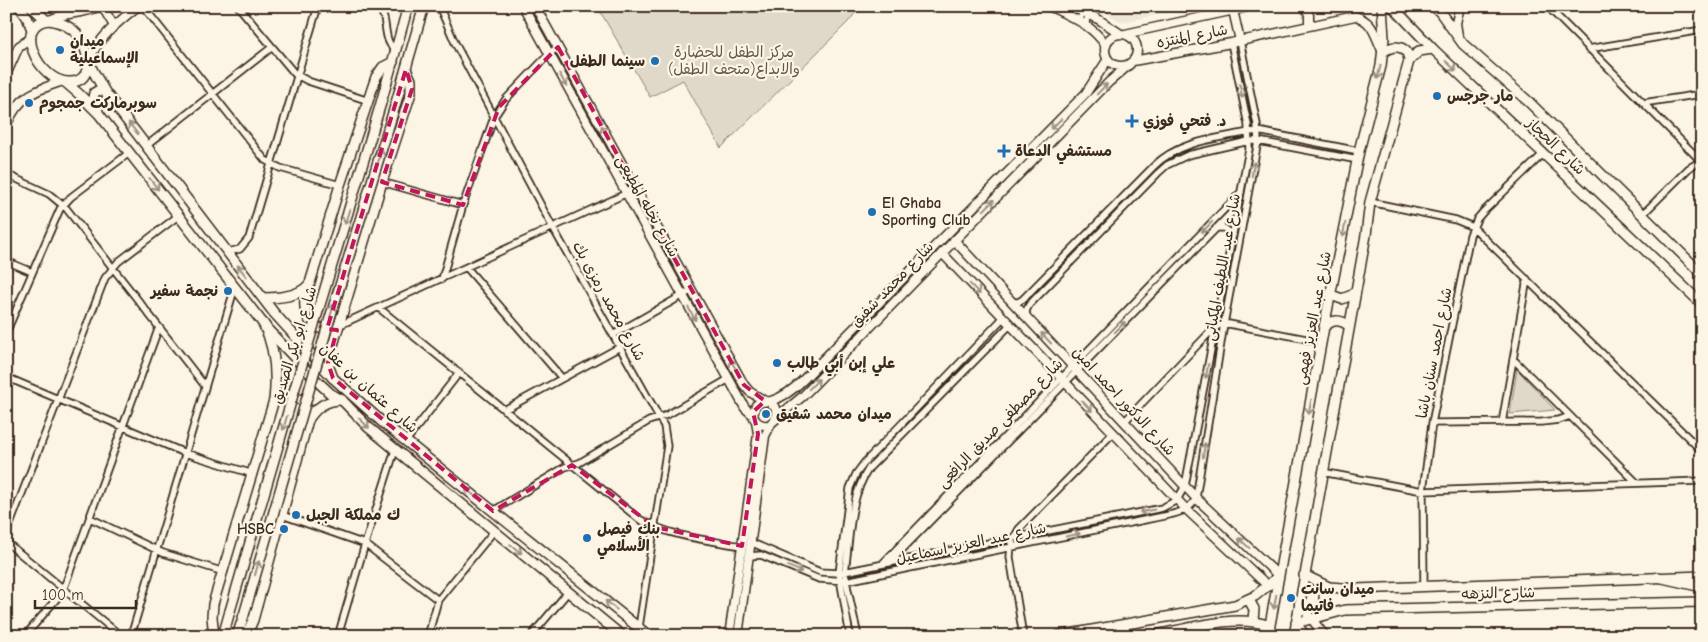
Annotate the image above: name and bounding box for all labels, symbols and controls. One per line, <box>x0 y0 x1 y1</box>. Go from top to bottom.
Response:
street label: شارع المنتزه <box>1155 20 1229 53</box>
place label: ميدان الإسماعيلية <box>70 32 139 68</box>
park label: مركز الطفل للحضارة والابداع(متحف الطفل) <box>668 43 800 79</box>
marker: ميدان الإسماعيلية <box>54 44 66 56</box>
place label: سينما الطفل <box>570 52 645 70</box>
marker: سينما الطفل <box>649 55 661 67</box>
one-way arrow <box>1445 60 1458 72</box>
one-way arrow <box>1374 63 1383 79</box>
one-way arrow <box>558 72 568 87</box>
one-way arrow <box>1237 82 1246 98</box>
one-way arrow <box>1096 83 1109 95</box>
place label: مار جرجس <box>1447 87 1514 105</box>
marker: مار جرجس <box>1431 90 1443 102</box>
place label: سوبرماركت جمجوم <box>39 94 157 114</box>
marker: سوبرماركت جمجوم <box>23 97 35 109</box>
place label: د. فتحي فوزي <box>1143 112 1226 135</box>
street label: شارع الحجاز <box>1521 113 1589 179</box>
marker: د. فتحي فوزي <box>1125 114 1139 128</box>
one-way arrow <box>1050 118 1062 130</box>
one-way arrow <box>127 122 138 135</box>
one-way arrow <box>599 125 609 139</box>
place label: مستشفي الدعاة <box>1015 142 1112 165</box>
marker: مستشفي الدعاة <box>997 144 1011 158</box>
one-way arrow <box>376 149 385 164</box>
street label: شارع نخله المطيعى <box>612 152 683 261</box>
one-way arrow <box>1248 161 1258 177</box>
one-way arrow <box>148 177 159 190</box>
street label: شارع عبد اللطيف المكباتى <box>1200 192 1245 342</box>
place label: El Ghaba Sporting Club <box>882 194 970 229</box>
one-way arrow <box>983 199 995 211</box>
marker: El Ghaba Sporting Club <box>866 206 878 218</box>
one-way arrow <box>341 209 351 225</box>
one-way arrow <box>1201 221 1213 234</box>
one-way arrow <box>1338 222 1348 238</box>
street label: شارع محمد رمزى بك <box>568 238 649 364</box>
street label: شارع محمد شفيق <box>847 238 938 331</box>
street label: شارع عبد العزيز فهمى <box>1291 250 1336 386</box>
one-way arrow <box>237 264 247 278</box>
place label: نجمة سفير <box>149 282 218 300</box>
one-way arrow <box>969 282 981 295</box>
street label: شارع ابو بكر الصديق <box>268 284 321 406</box>
marker: نجمة سفير <box>222 285 234 297</box>
street label: شارع احمد سنان باشا <box>1412 286 1457 420</box>
one-way arrow <box>327 304 337 320</box>
one-way arrow <box>688 306 697 321</box>
one-way arrow <box>1114 321 1126 333</box>
one-way arrow <box>1040 332 1052 344</box>
street label: شارع عثمان بن عفان <box>315 339 422 438</box>
street label: شارع الدكتور احمد امين <box>1068 343 1179 460</box>
place label: علي إبن أبي طالب <box>787 353 895 377</box>
street label: شارع مصطفى صديق الرافعى <box>933 355 1067 492</box>
marker: علي إبن أبي طالب <box>771 357 783 369</box>
one-way arrow <box>728 359 738 374</box>
one-way arrow <box>1201 362 1211 378</box>
one-way arrow <box>808 378 820 390</box>
one-way arrow <box>1304 399 1314 415</box>
one-way arrow <box>1081 400 1094 412</box>
place label: ميدان محمد شفيق <box>776 405 892 423</box>
marker: ميدان محمد شفيق <box>760 408 772 420</box>
one-way arrow <box>279 414 289 430</box>
one-way arrow <box>358 417 370 429</box>
one-way arrow <box>1199 442 1209 458</box>
one-way arrow <box>464 487 477 498</box>
place label: ك مملكة الجبل <box>306 506 400 524</box>
one-way arrow <box>1139 507 1155 516</box>
marker: ك مملكة الجبل <box>290 509 302 521</box>
street label: شارع عبد العزيز اسماعيل <box>894 518 1048 569</box>
place label: HSBC <box>237 520 274 538</box>
place label: بنك فيصل الأسلامي <box>597 520 660 560</box>
marker: HSBC <box>278 523 290 535</box>
one-way arrow <box>1064 529 1080 539</box>
marker: بنك فيصل الأسلامي <box>581 532 593 544</box>
one-way arrow <box>1237 537 1250 549</box>
one-way arrow <box>510 544 523 555</box>
one-way arrow <box>253 561 263 577</box>
one-way arrow <box>787 564 802 574</box>
scale bar <box>35 577 136 609</box>
place label: ميدان سانت فاتيما <box>1301 580 1374 615</box>
street label: شارع النزهه <box>1461 583 1535 604</box>
text: 100 m <box>42 586 84 604</box>
marker: ميدان سانت فاتيما <box>1285 592 1297 604</box>
one-way arrow <box>1269 593 1279 609</box>
one-way arrow <box>605 600 618 611</box>

